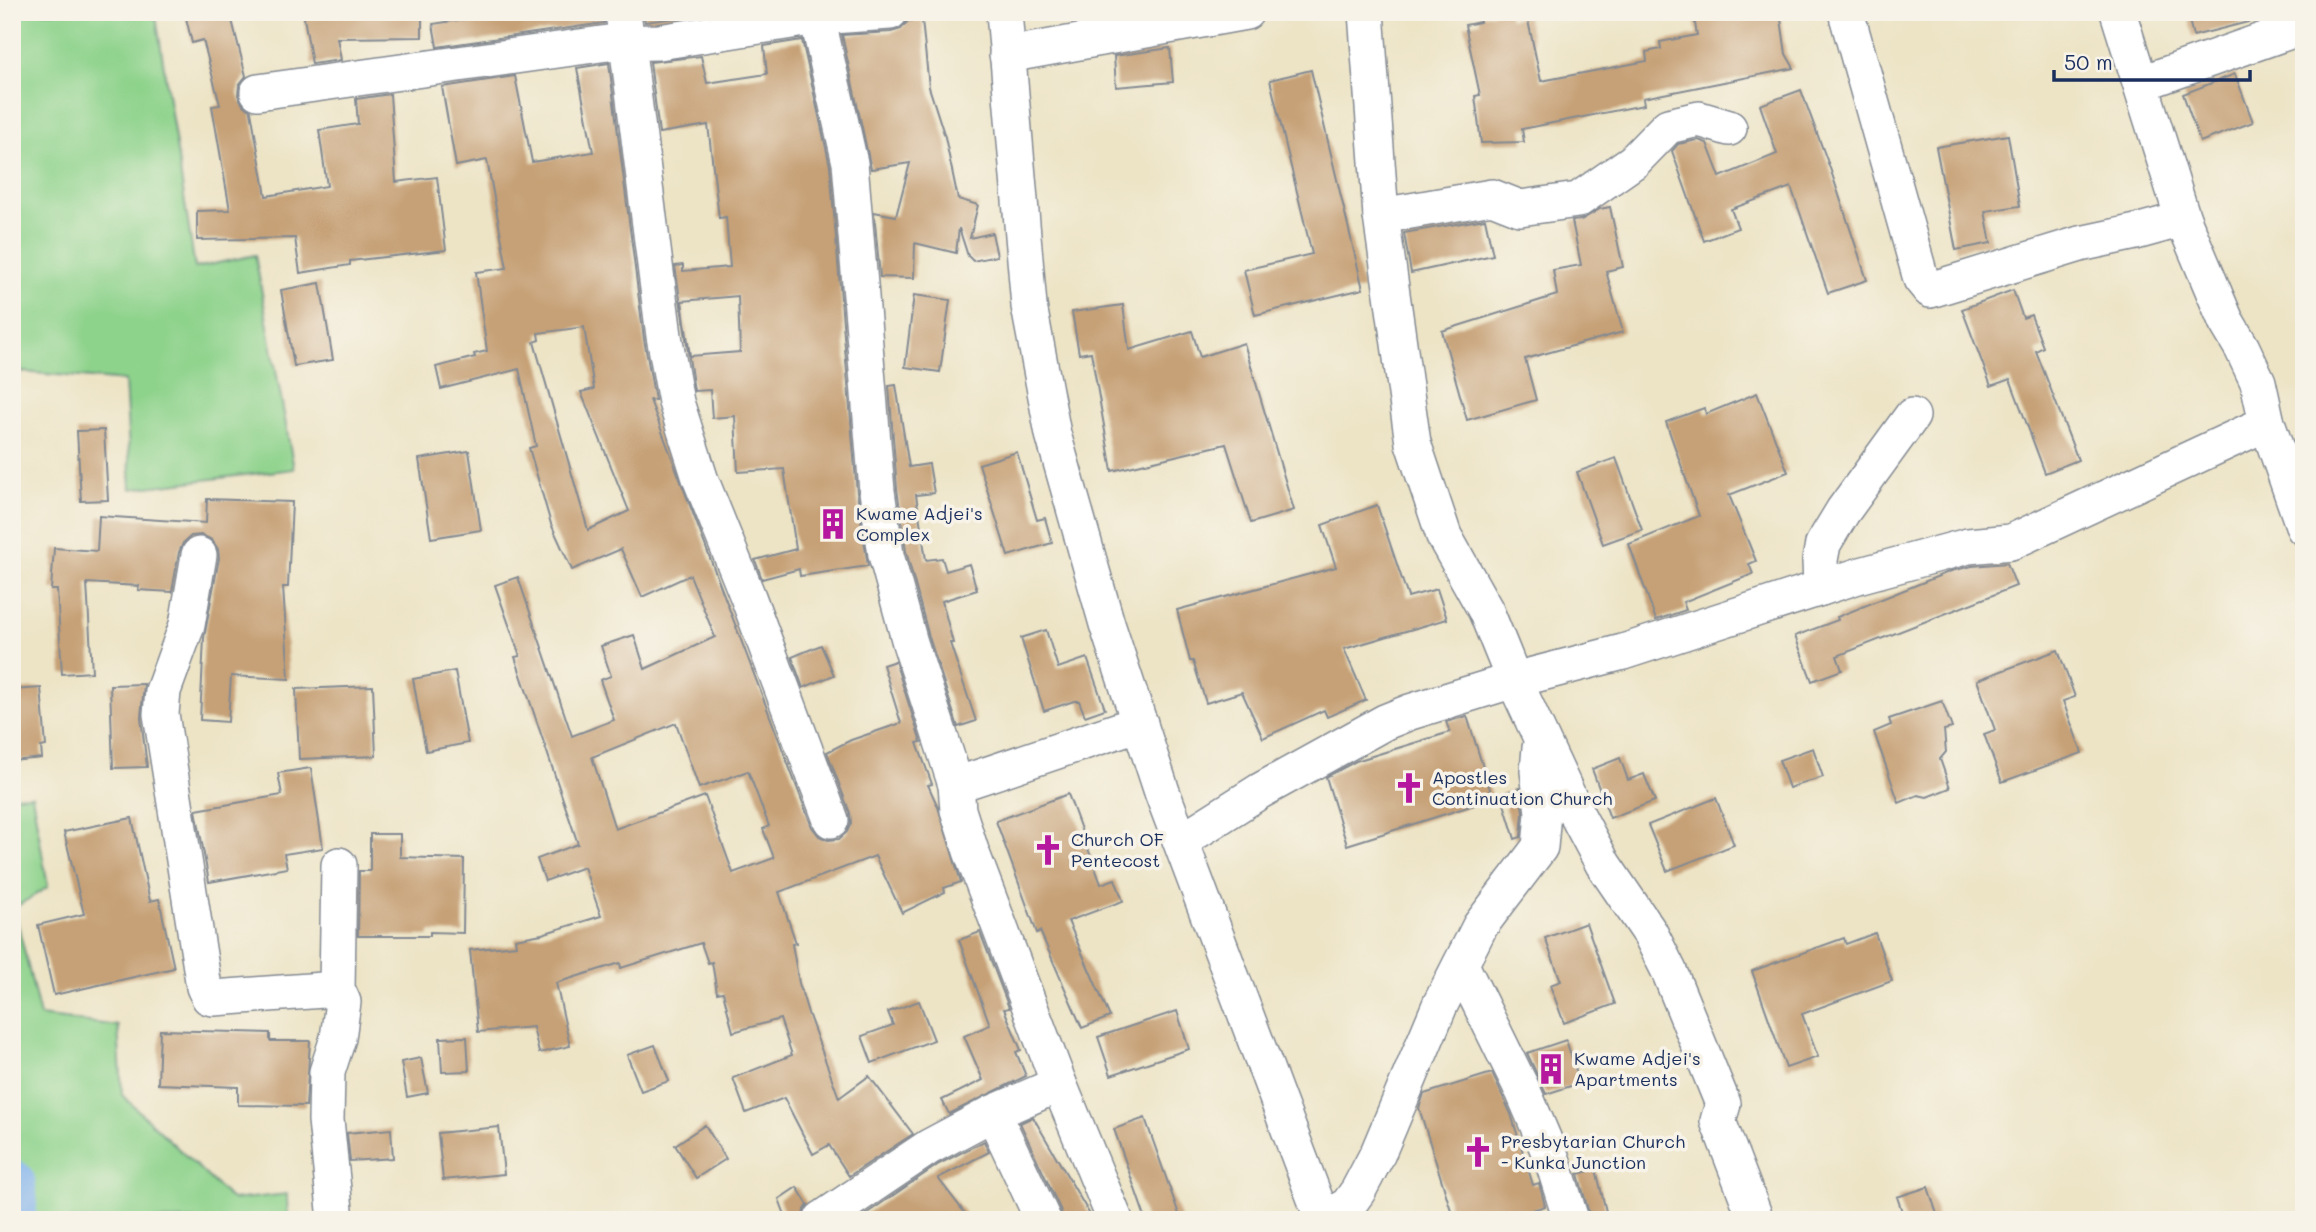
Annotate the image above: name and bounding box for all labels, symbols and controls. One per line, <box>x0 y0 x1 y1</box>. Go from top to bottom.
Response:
scale bar <box>2054 38 2250 82</box>
text: 50 m <box>2064 48 2113 75</box>
place label: Kwame Adjei's Complex <box>856 501 983 546</box>
building icon: Kwame Adjei's Complex <box>816 507 850 541</box>
place label: Apostles Continuation Church <box>1432 765 1612 810</box>
church icon: Apostles Continuation Church <box>1392 771 1426 805</box>
place label: Church OF Pentecost <box>1071 827 1164 872</box>
church icon: Church OF Pentecost <box>1031 833 1065 867</box>
place label: Kwame Adjei's Apartments <box>1574 1046 1701 1091</box>
building icon: Kwame Adjei's Apartments <box>1534 1052 1568 1086</box>
place label: Presbytarian Church - Kunka Junction <box>1501 1129 1685 1174</box>
church icon: Presbytarian Church - Kunka Junction <box>1461 1135 1495 1169</box>

